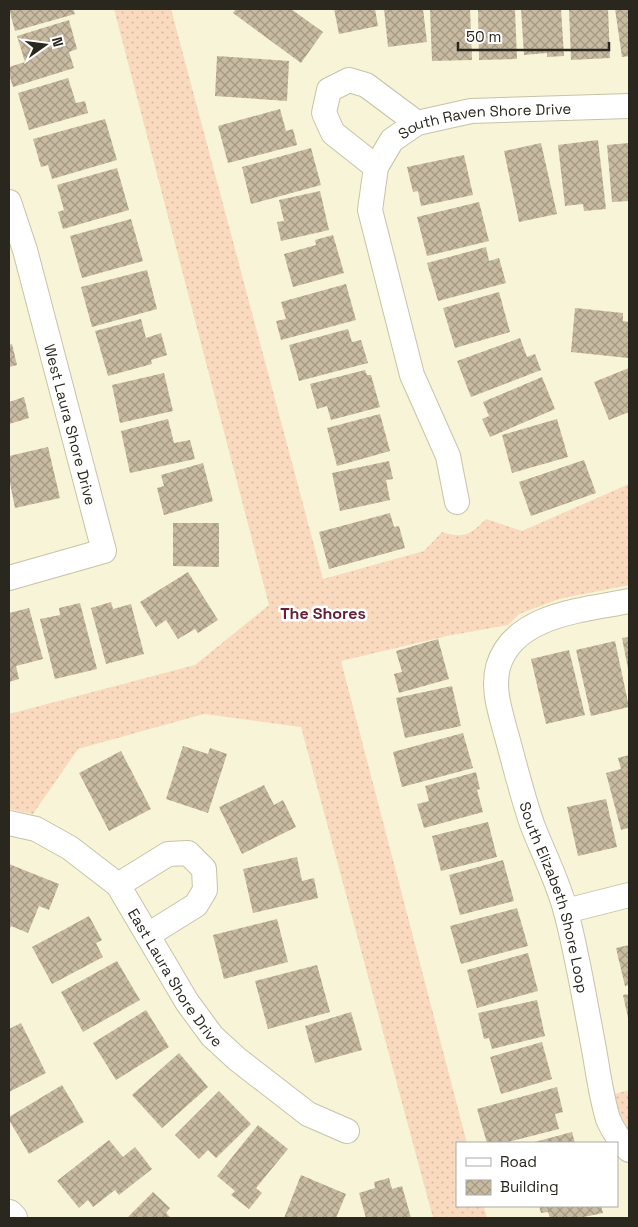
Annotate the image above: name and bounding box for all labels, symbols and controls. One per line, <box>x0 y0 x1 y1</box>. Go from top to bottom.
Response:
north arrow <box>20 20 70 70</box>
scale bar <box>458 20 609 52</box>
text: 50 m <box>466 27 501 46</box>
text: N <box>48 35 67 49</box>
street label: South Raven Shore Drive <box>394 98 572 143</box>
street label: West Laura Shore Drive <box>41 342 101 507</box>
district label: The Shores <box>280 603 366 624</box>
street label: South Elizabeth Shore Loop <box>516 799 593 995</box>
street label: East Laura Shore Drive <box>124 905 227 1051</box>
legend <box>456 1142 618 1207</box>
text: Road <box>500 1152 537 1171</box>
text: Building <box>500 1177 559 1196</box>

